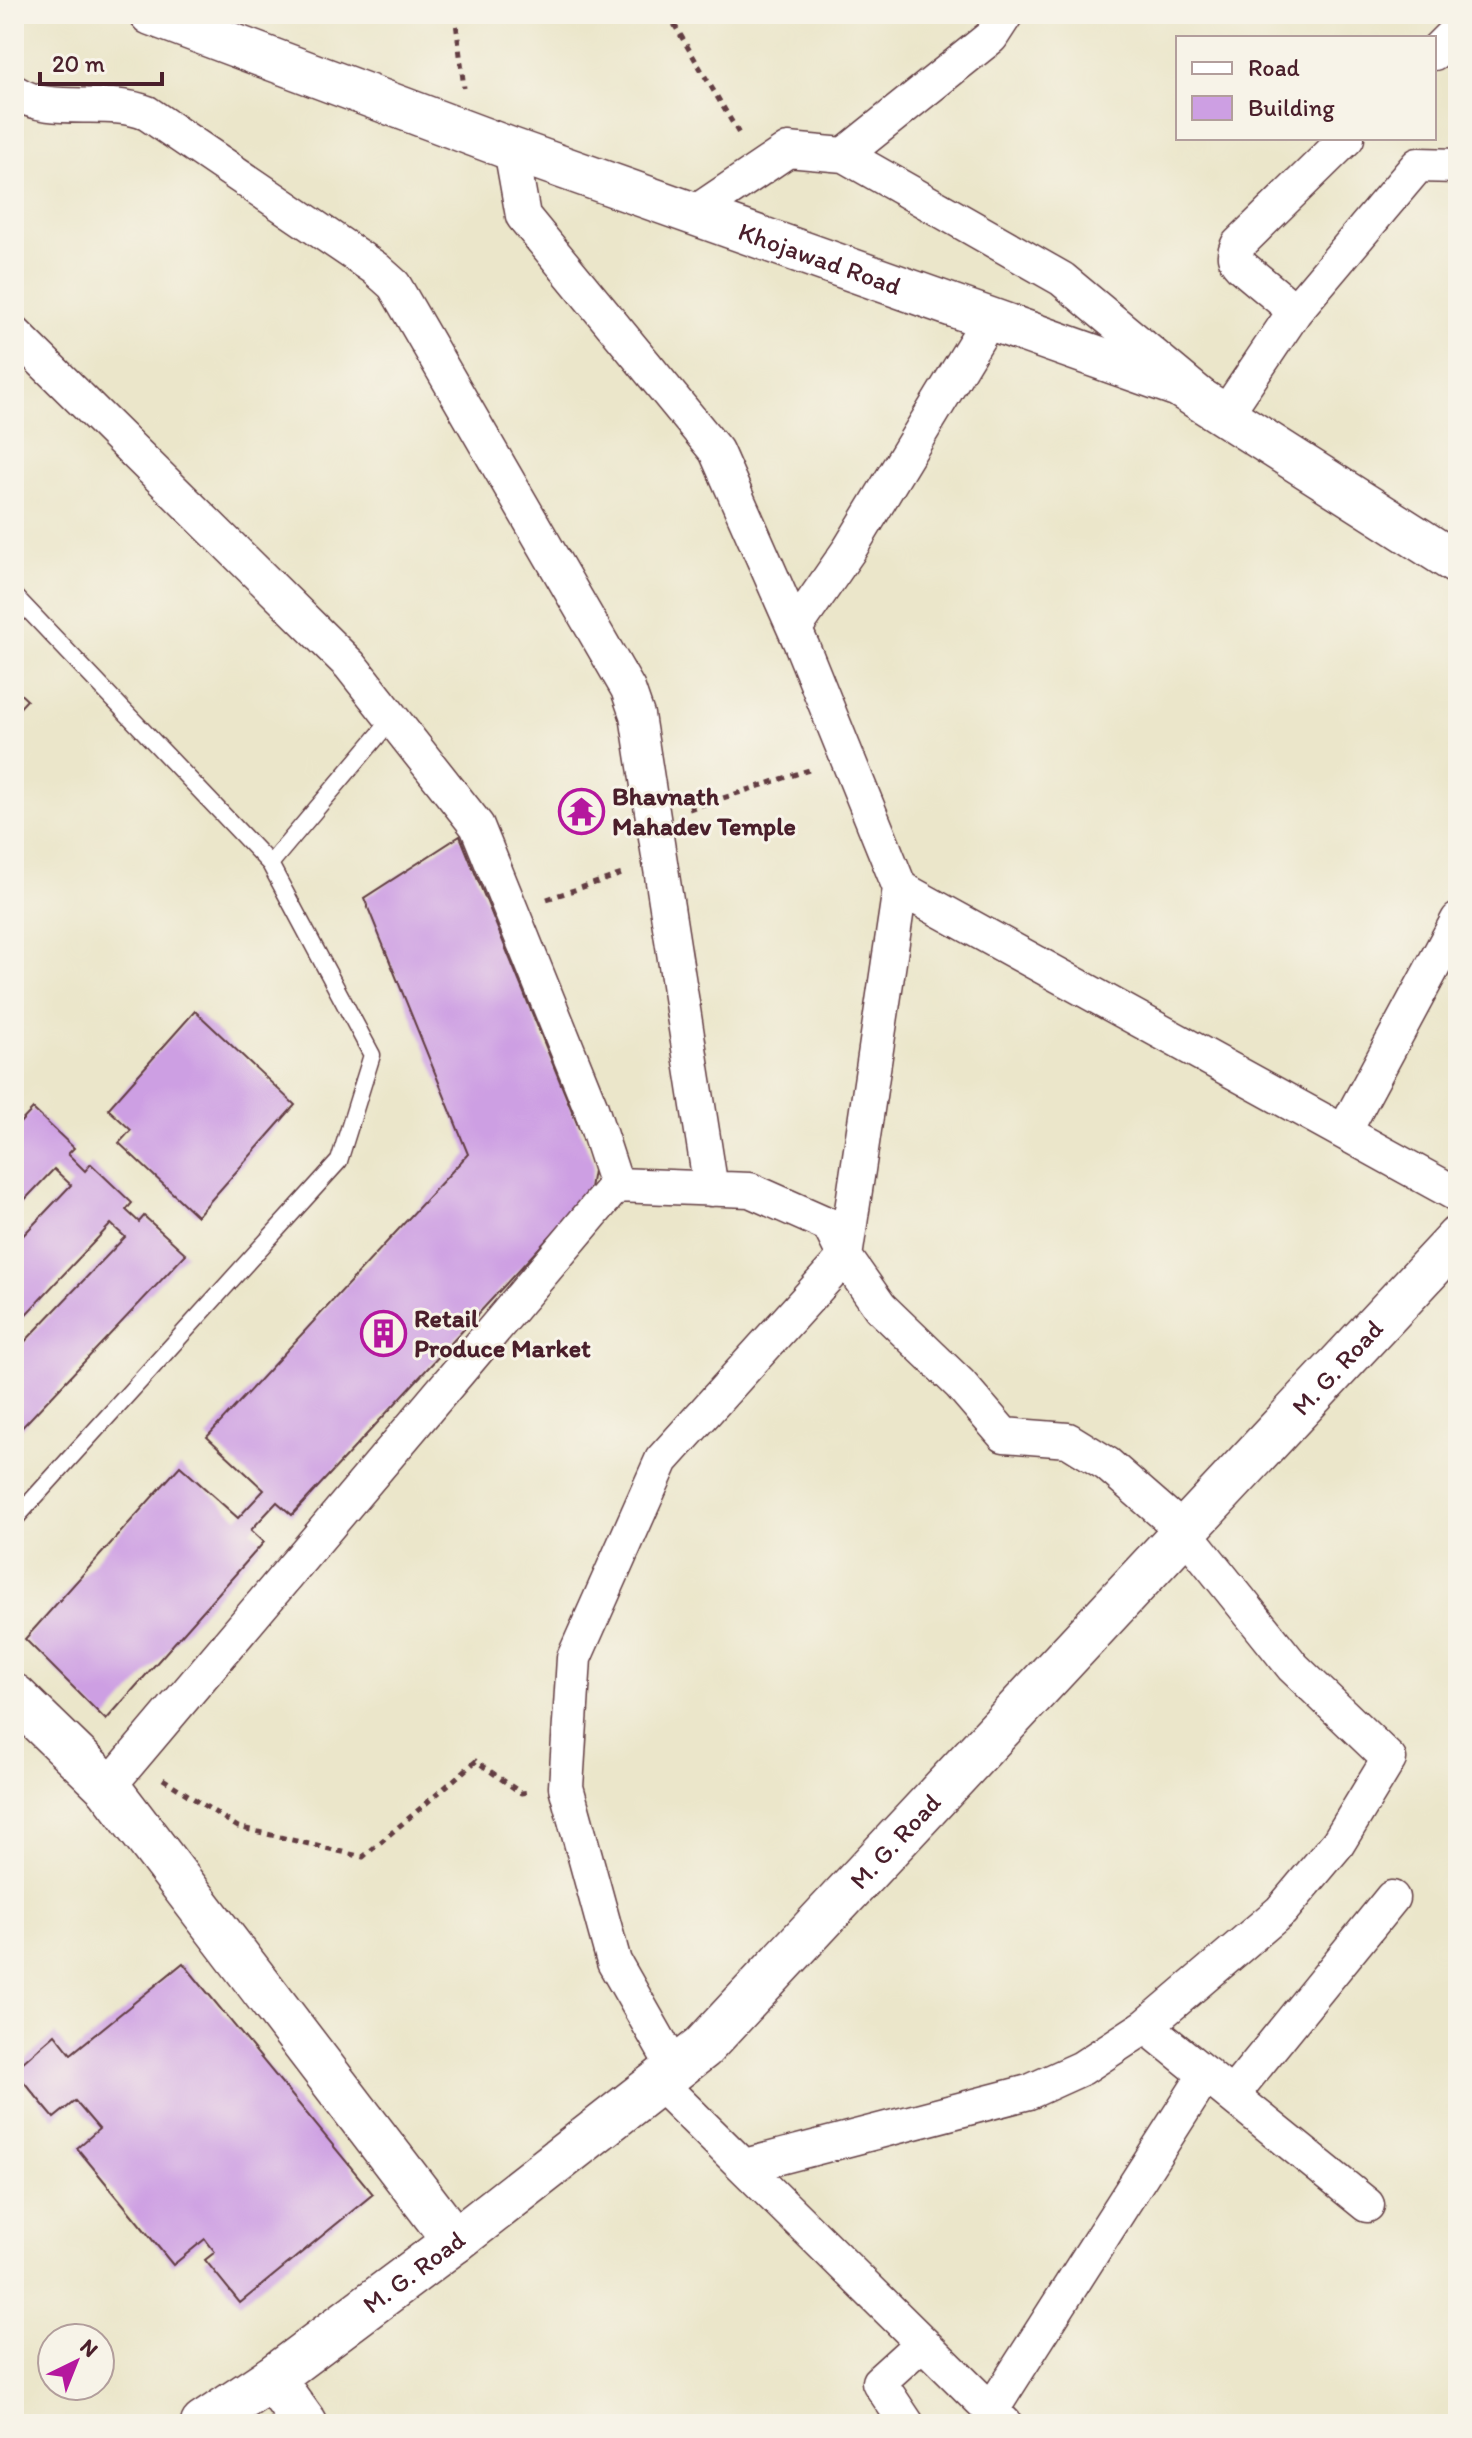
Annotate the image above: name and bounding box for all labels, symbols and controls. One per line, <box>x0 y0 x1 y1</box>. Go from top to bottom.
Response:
scale bar <box>40 36 162 86</box>
legend <box>1176 36 1436 140</box>
text: 20 m <box>52 49 105 78</box>
text: Road <box>1248 53 1300 82</box>
text: Building <box>1248 93 1335 122</box>
street label: Khojawad Road <box>734 215 905 302</box>
place label: Bhavnath Mahadev Temple <box>612 780 796 842</box>
temple icon: Bhavnath Mahadev Temple <box>557 787 605 835</box>
place label: Retail Produce Market <box>414 1302 591 1364</box>
building icon: Retail Produce Market <box>359 1309 407 1357</box>
street label: M. G. Road <box>1285 1312 1390 1422</box>
street label: M. G. Road <box>843 1786 948 1896</box>
street label: M. G. Road <box>356 2223 472 2320</box>
north arrow <box>36 2322 116 2402</box>
text: N <box>75 2333 104 2363</box>

